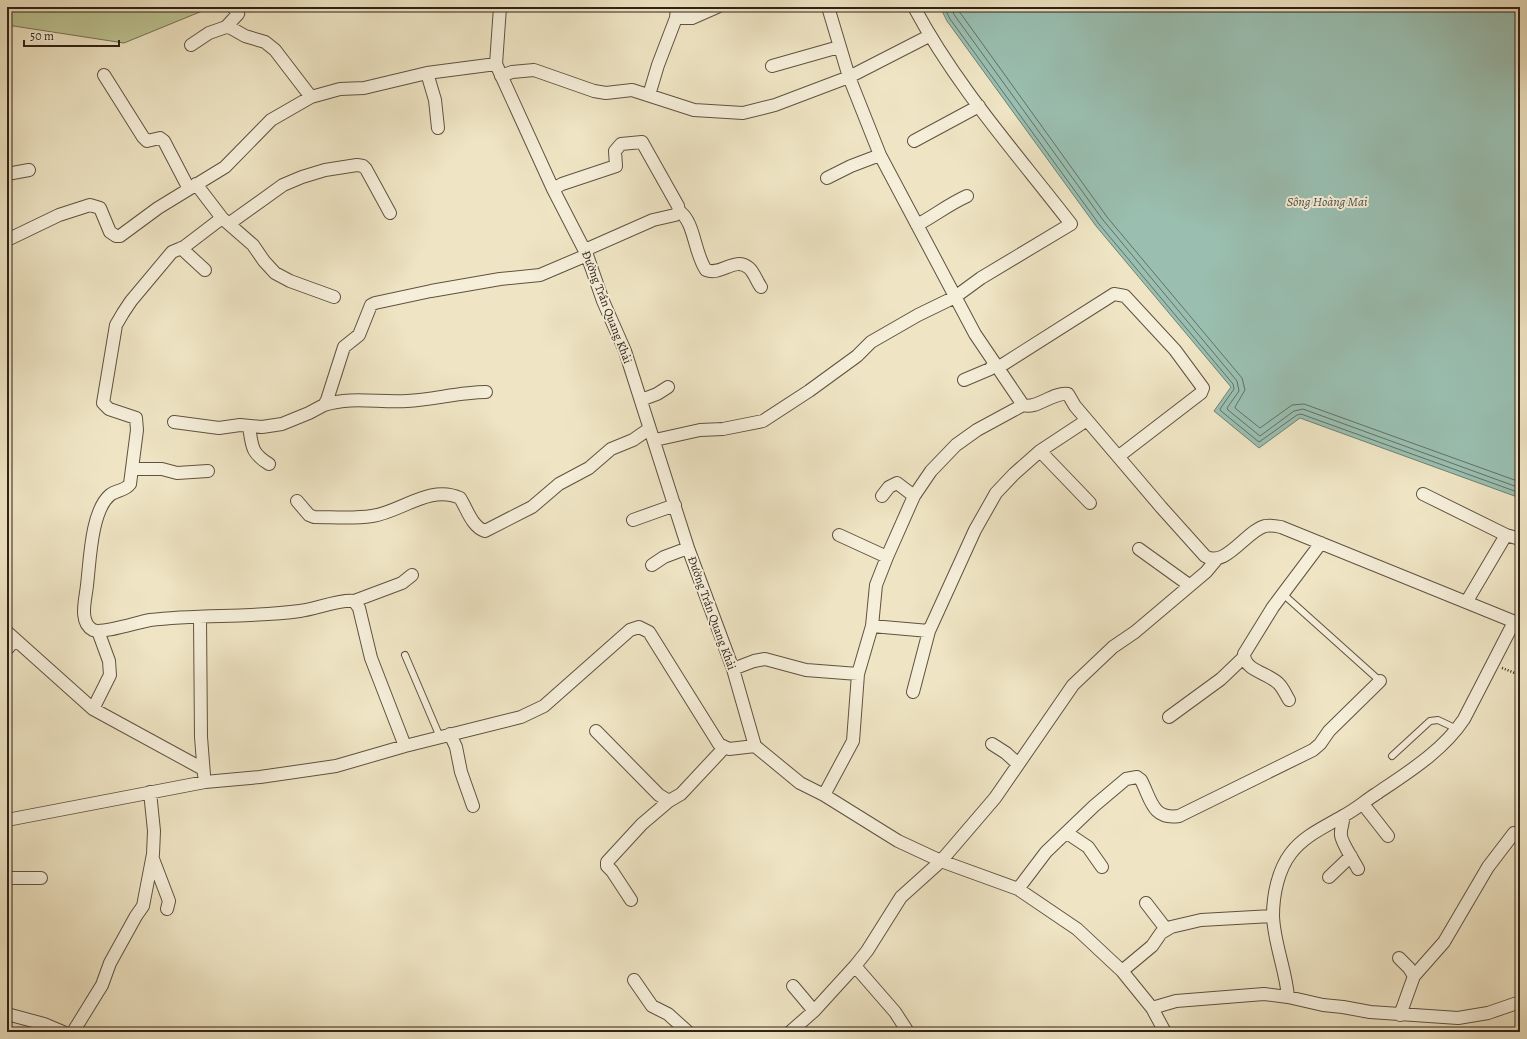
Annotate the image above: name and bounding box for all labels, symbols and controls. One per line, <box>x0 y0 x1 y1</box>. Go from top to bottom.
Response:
scale bar <box>24 22 119 48</box>
text: 50 m <box>30 28 54 44</box>
water label: Sông Hoàng Mai <box>1287 193 1368 210</box>
street label: Đường Trần Quang Khải <box>578 248 636 366</box>
street label: Đường Trần Quang Khải <box>684 554 740 672</box>

